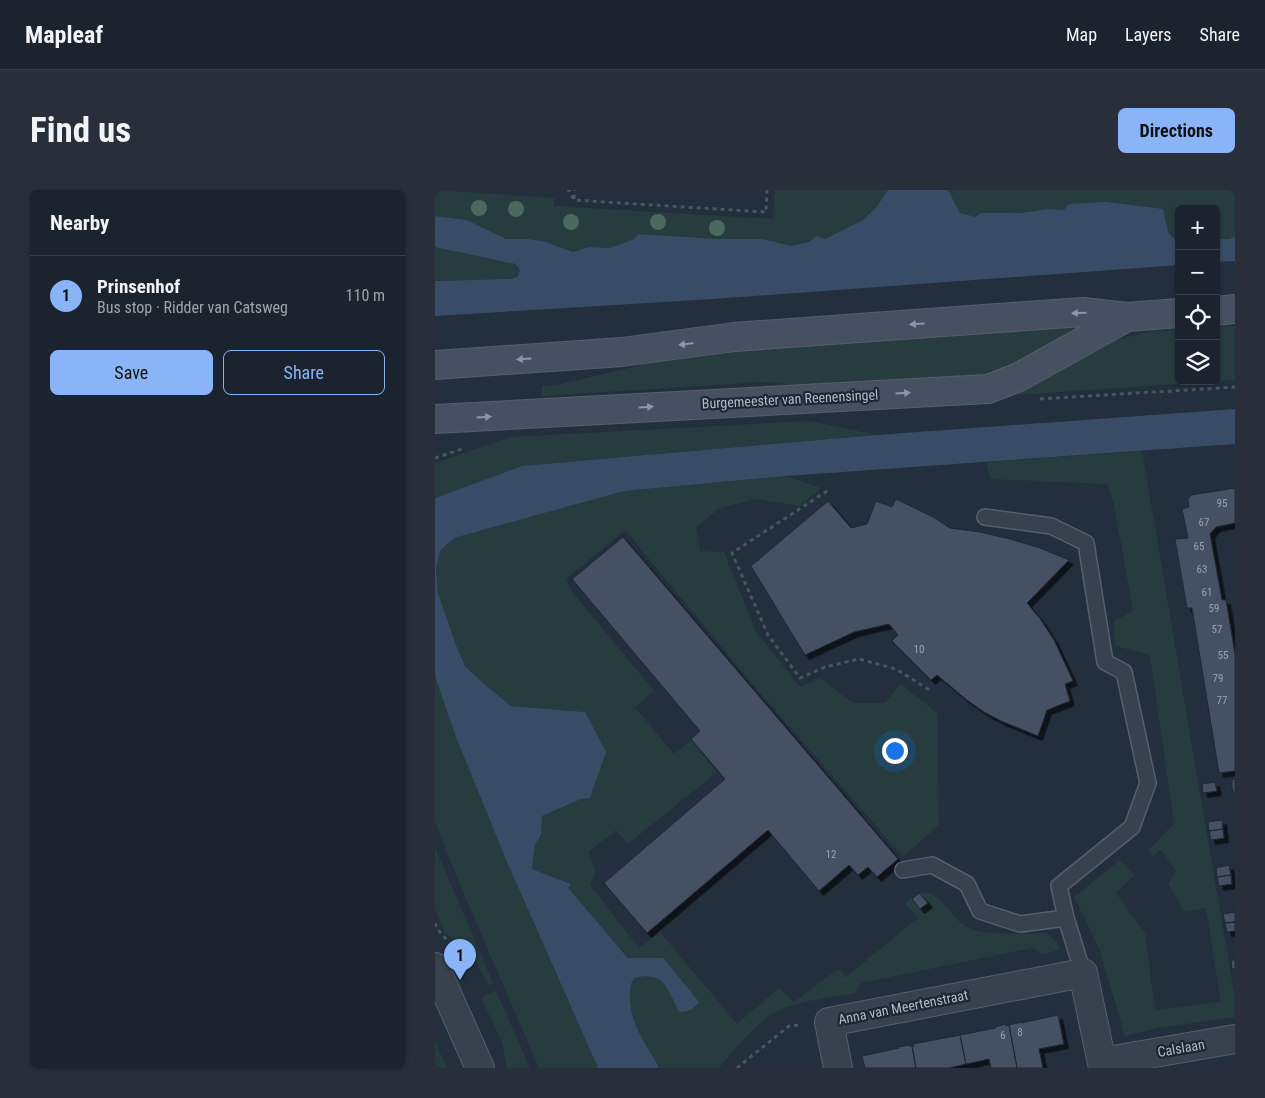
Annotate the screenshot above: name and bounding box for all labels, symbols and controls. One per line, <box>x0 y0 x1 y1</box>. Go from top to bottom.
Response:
text: Mapleaf <box>25 21 103 49</box>
text: Map <box>1066 24 1097 45</box>
text: Layers <box>1125 24 1172 45</box>
text: Share <box>1200 24 1240 45</box>
button: Directions <box>1118 108 1235 153</box>
text: Find us <box>30 110 131 151</box>
map controls <box>1175 205 1220 385</box>
button: + <box>1175 205 1220 250</box>
text: Nearby <box>50 211 109 235</box>
button: − <box>1175 250 1220 295</box>
text: Prinsenhof <box>97 275 180 298</box>
text: 1 <box>62 286 70 305</box>
text: 110 m <box>346 286 385 305</box>
button: locate <box>1175 295 1220 340</box>
text: Bus stop · Ridder van Catsweg <box>97 298 288 317</box>
one-way arrow <box>1070 309 1086 317</box>
one-way arrow <box>908 321 924 329</box>
one-way arrow <box>678 340 694 348</box>
button: layers <box>1175 340 1220 385</box>
button: Save <box>50 350 213 395</box>
button: Share <box>223 350 385 395</box>
one-way arrow <box>516 355 532 363</box>
street label: Burgemeester van Reenensingel <box>701 386 879 412</box>
one-way arrow <box>895 389 911 397</box>
one-way arrow <box>638 403 654 411</box>
one-way arrow <box>476 412 492 420</box>
house number: 95 <box>1217 497 1227 510</box>
house number: 67 <box>1199 516 1209 529</box>
house number: 65 <box>1194 540 1204 553</box>
house number: 63 <box>1197 563 1207 576</box>
house number: 61 <box>1202 586 1212 599</box>
house number: 59 <box>1209 602 1219 615</box>
house number: 57 <box>1212 623 1222 636</box>
house number: 10 <box>914 643 924 656</box>
house number: 55 <box>1218 649 1228 662</box>
house number: 79 <box>1213 672 1223 685</box>
house number: 77 <box>1217 694 1227 707</box>
your location <box>882 738 908 764</box>
house number: 12 <box>826 848 836 861</box>
pin: 1 <box>444 939 476 980</box>
street label: Anna van Meertenstraat <box>837 987 969 1027</box>
house number: 8 <box>1017 1026 1023 1039</box>
house number: 6 <box>1000 1029 1006 1042</box>
street label: Calslaan <box>1156 1036 1206 1060</box>

